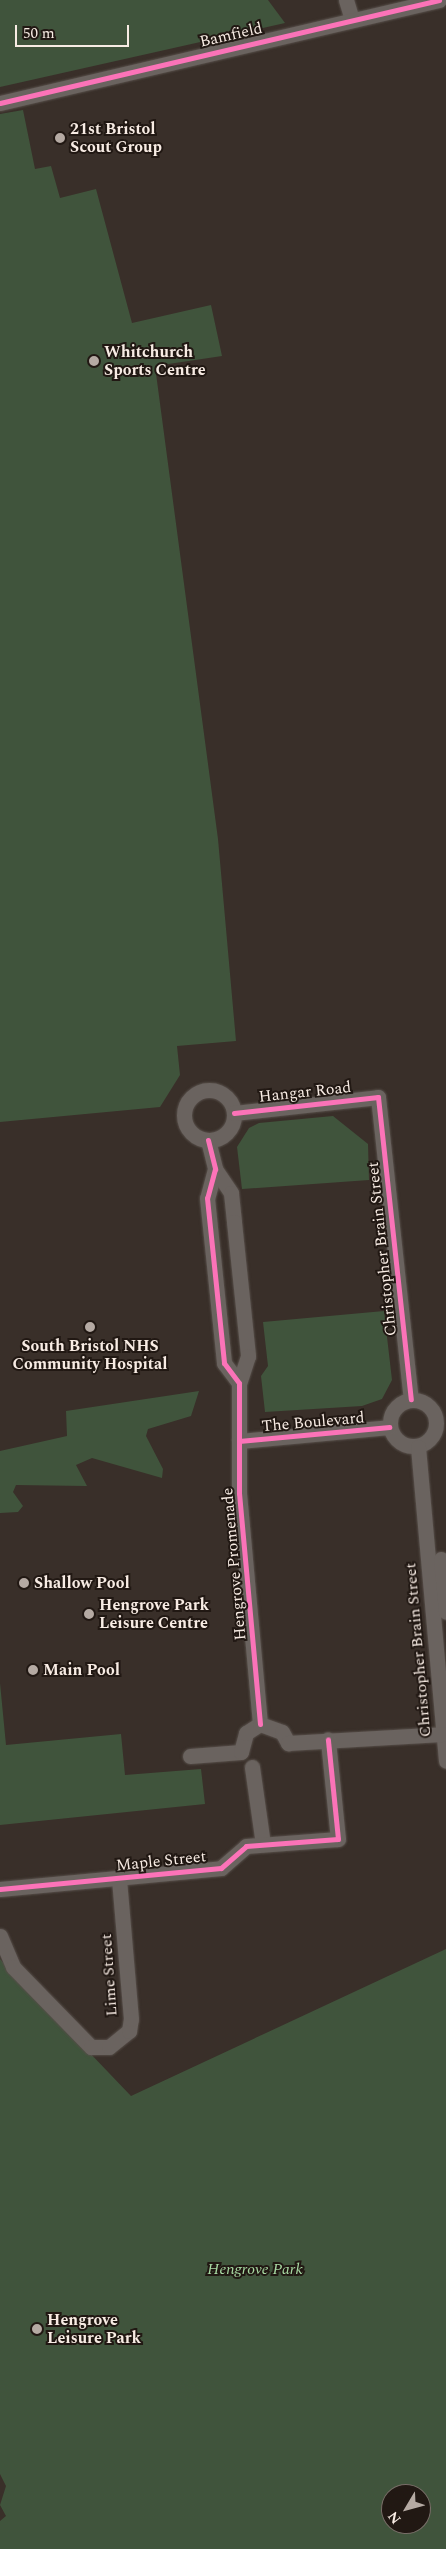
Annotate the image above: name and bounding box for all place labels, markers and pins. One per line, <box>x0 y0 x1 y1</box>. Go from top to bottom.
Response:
place label: 21st Bristol Scout Group <box>70 119 162 157</box>
marker: 21st Bristol Scout Group <box>54 132 66 144</box>
place label: Whitchurch Sports Centre <box>104 342 206 380</box>
marker: Whitchurch Sports Centre <box>88 355 100 367</box>
marker: South Bristol NHS Community Hospital <box>83 1320 97 1334</box>
place label: South Bristol NHS Community Hospital <box>13 1336 167 1374</box>
place label: Shallow Pool <box>34 1573 130 1593</box>
marker: Shallow Pool <box>18 1577 30 1589</box>
place label: Hengrove Park Leisure Centre <box>99 1595 209 1633</box>
marker: Hengrove Park Leisure Centre <box>83 1608 95 1620</box>
place label: Main Pool <box>43 1660 120 1680</box>
marker: Main Pool <box>27 1664 39 1676</box>
place label: Hengrove Leisure Park <box>47 2310 141 2348</box>
marker: Hengrove Leisure Park <box>31 2323 43 2335</box>

